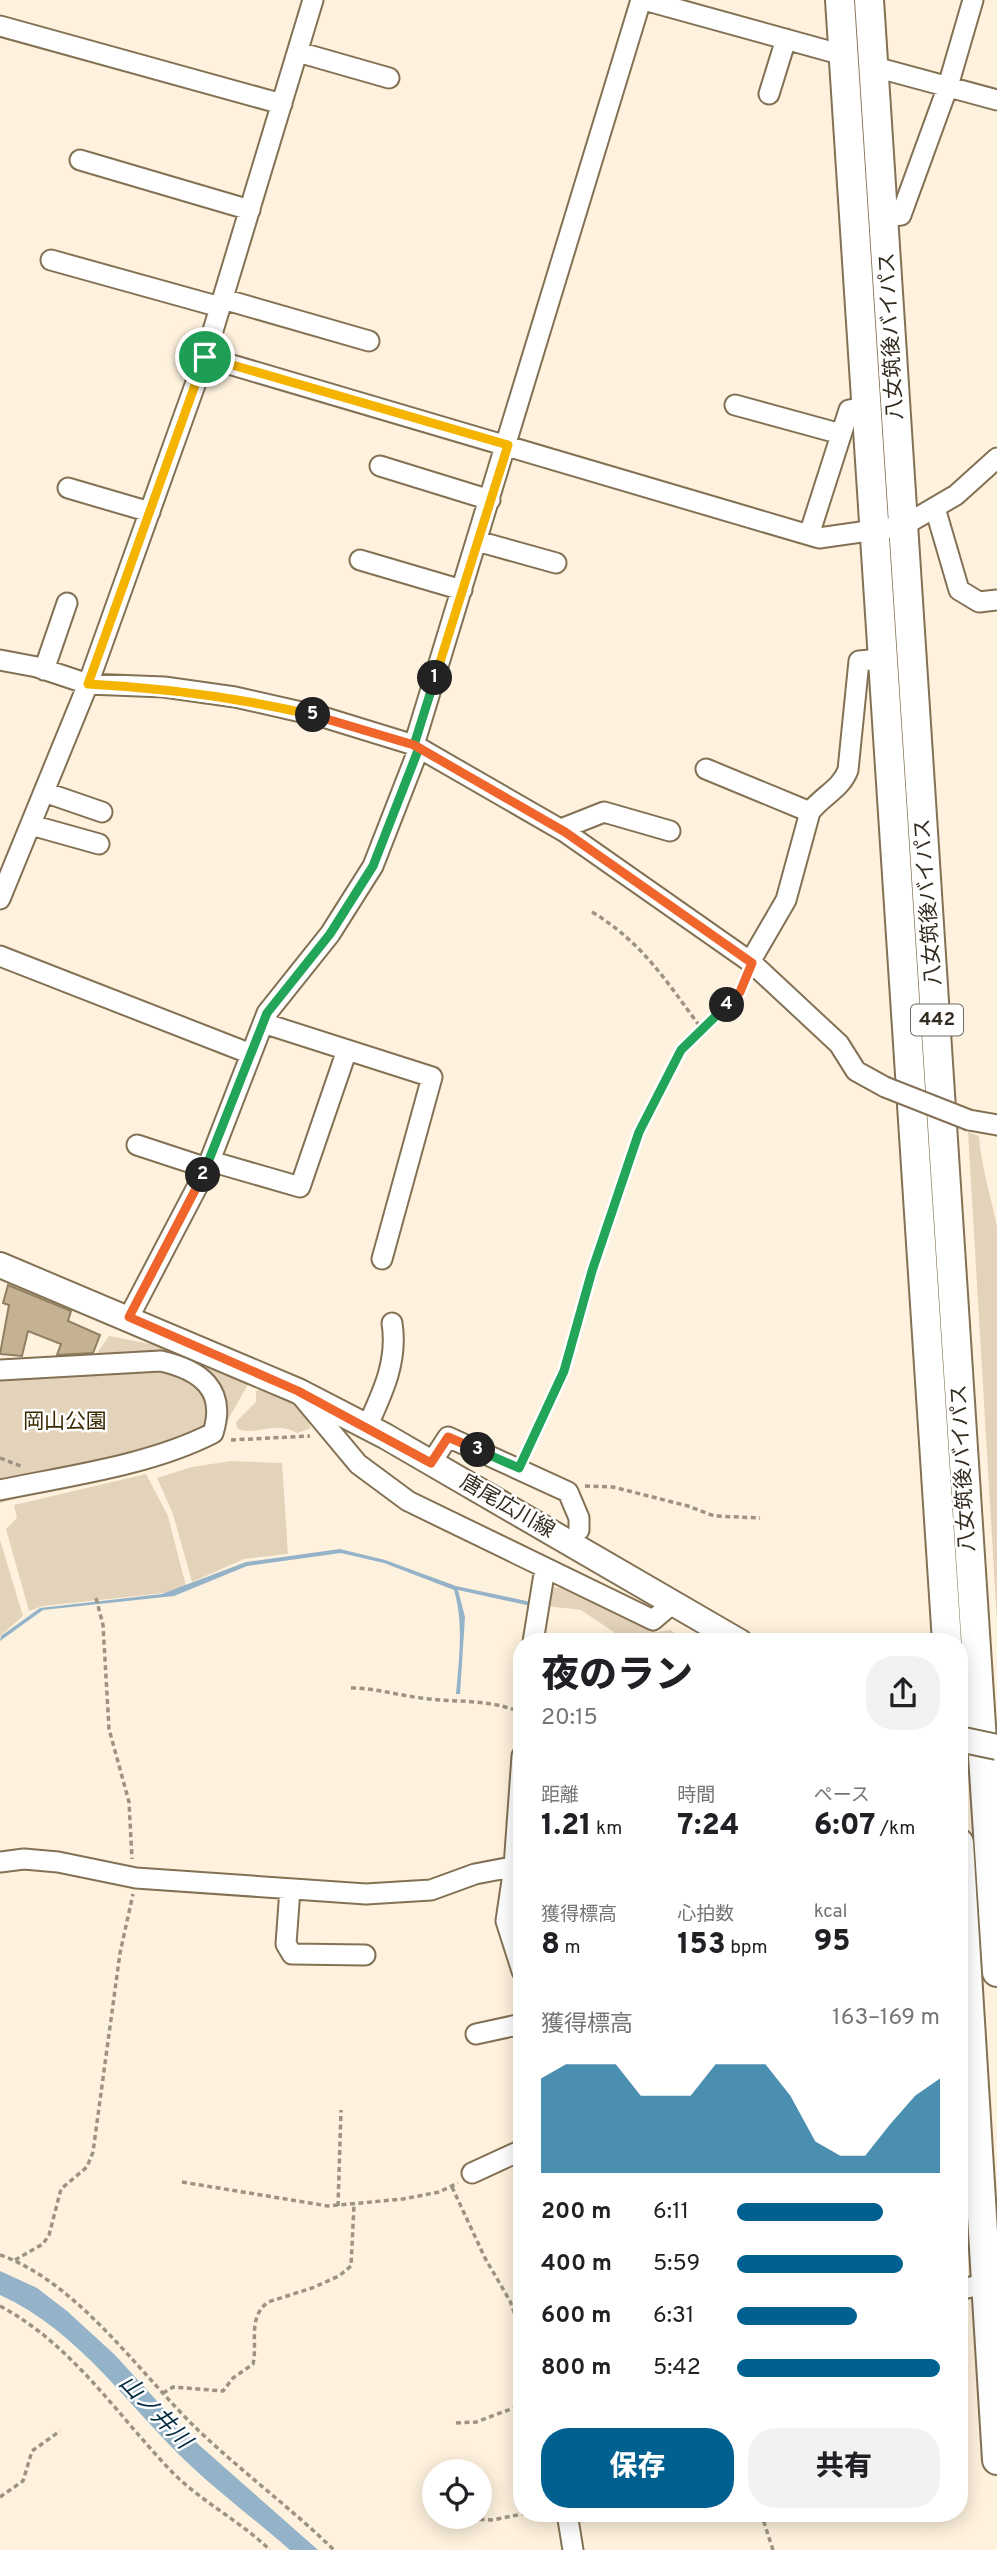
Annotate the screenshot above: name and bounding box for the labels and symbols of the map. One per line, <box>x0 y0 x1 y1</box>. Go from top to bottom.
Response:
street label: 八女筑後バイパス <box>874 252 910 420</box>
pin <box>175 327 235 387</box>
pin: 1 <box>418 660 452 696</box>
pin: 5 <box>296 698 330 732</box>
street label: 八女筑後バイパス <box>910 817 948 987</box>
pin: 4 <box>710 988 744 1023</box>
road number: 442 <box>911 1004 963 1036</box>
pin: 2 <box>186 1158 220 1192</box>
street label: 八女筑後バイパス <box>946 1384 982 1552</box>
park label: 岡山公園 <box>23 1409 107 1436</box>
pin: 3 <box>461 1432 496 1468</box>
street label: 唐尾広川線 <box>455 1469 559 1545</box>
water label: 山ノ井川 <box>112 2370 198 2458</box>

